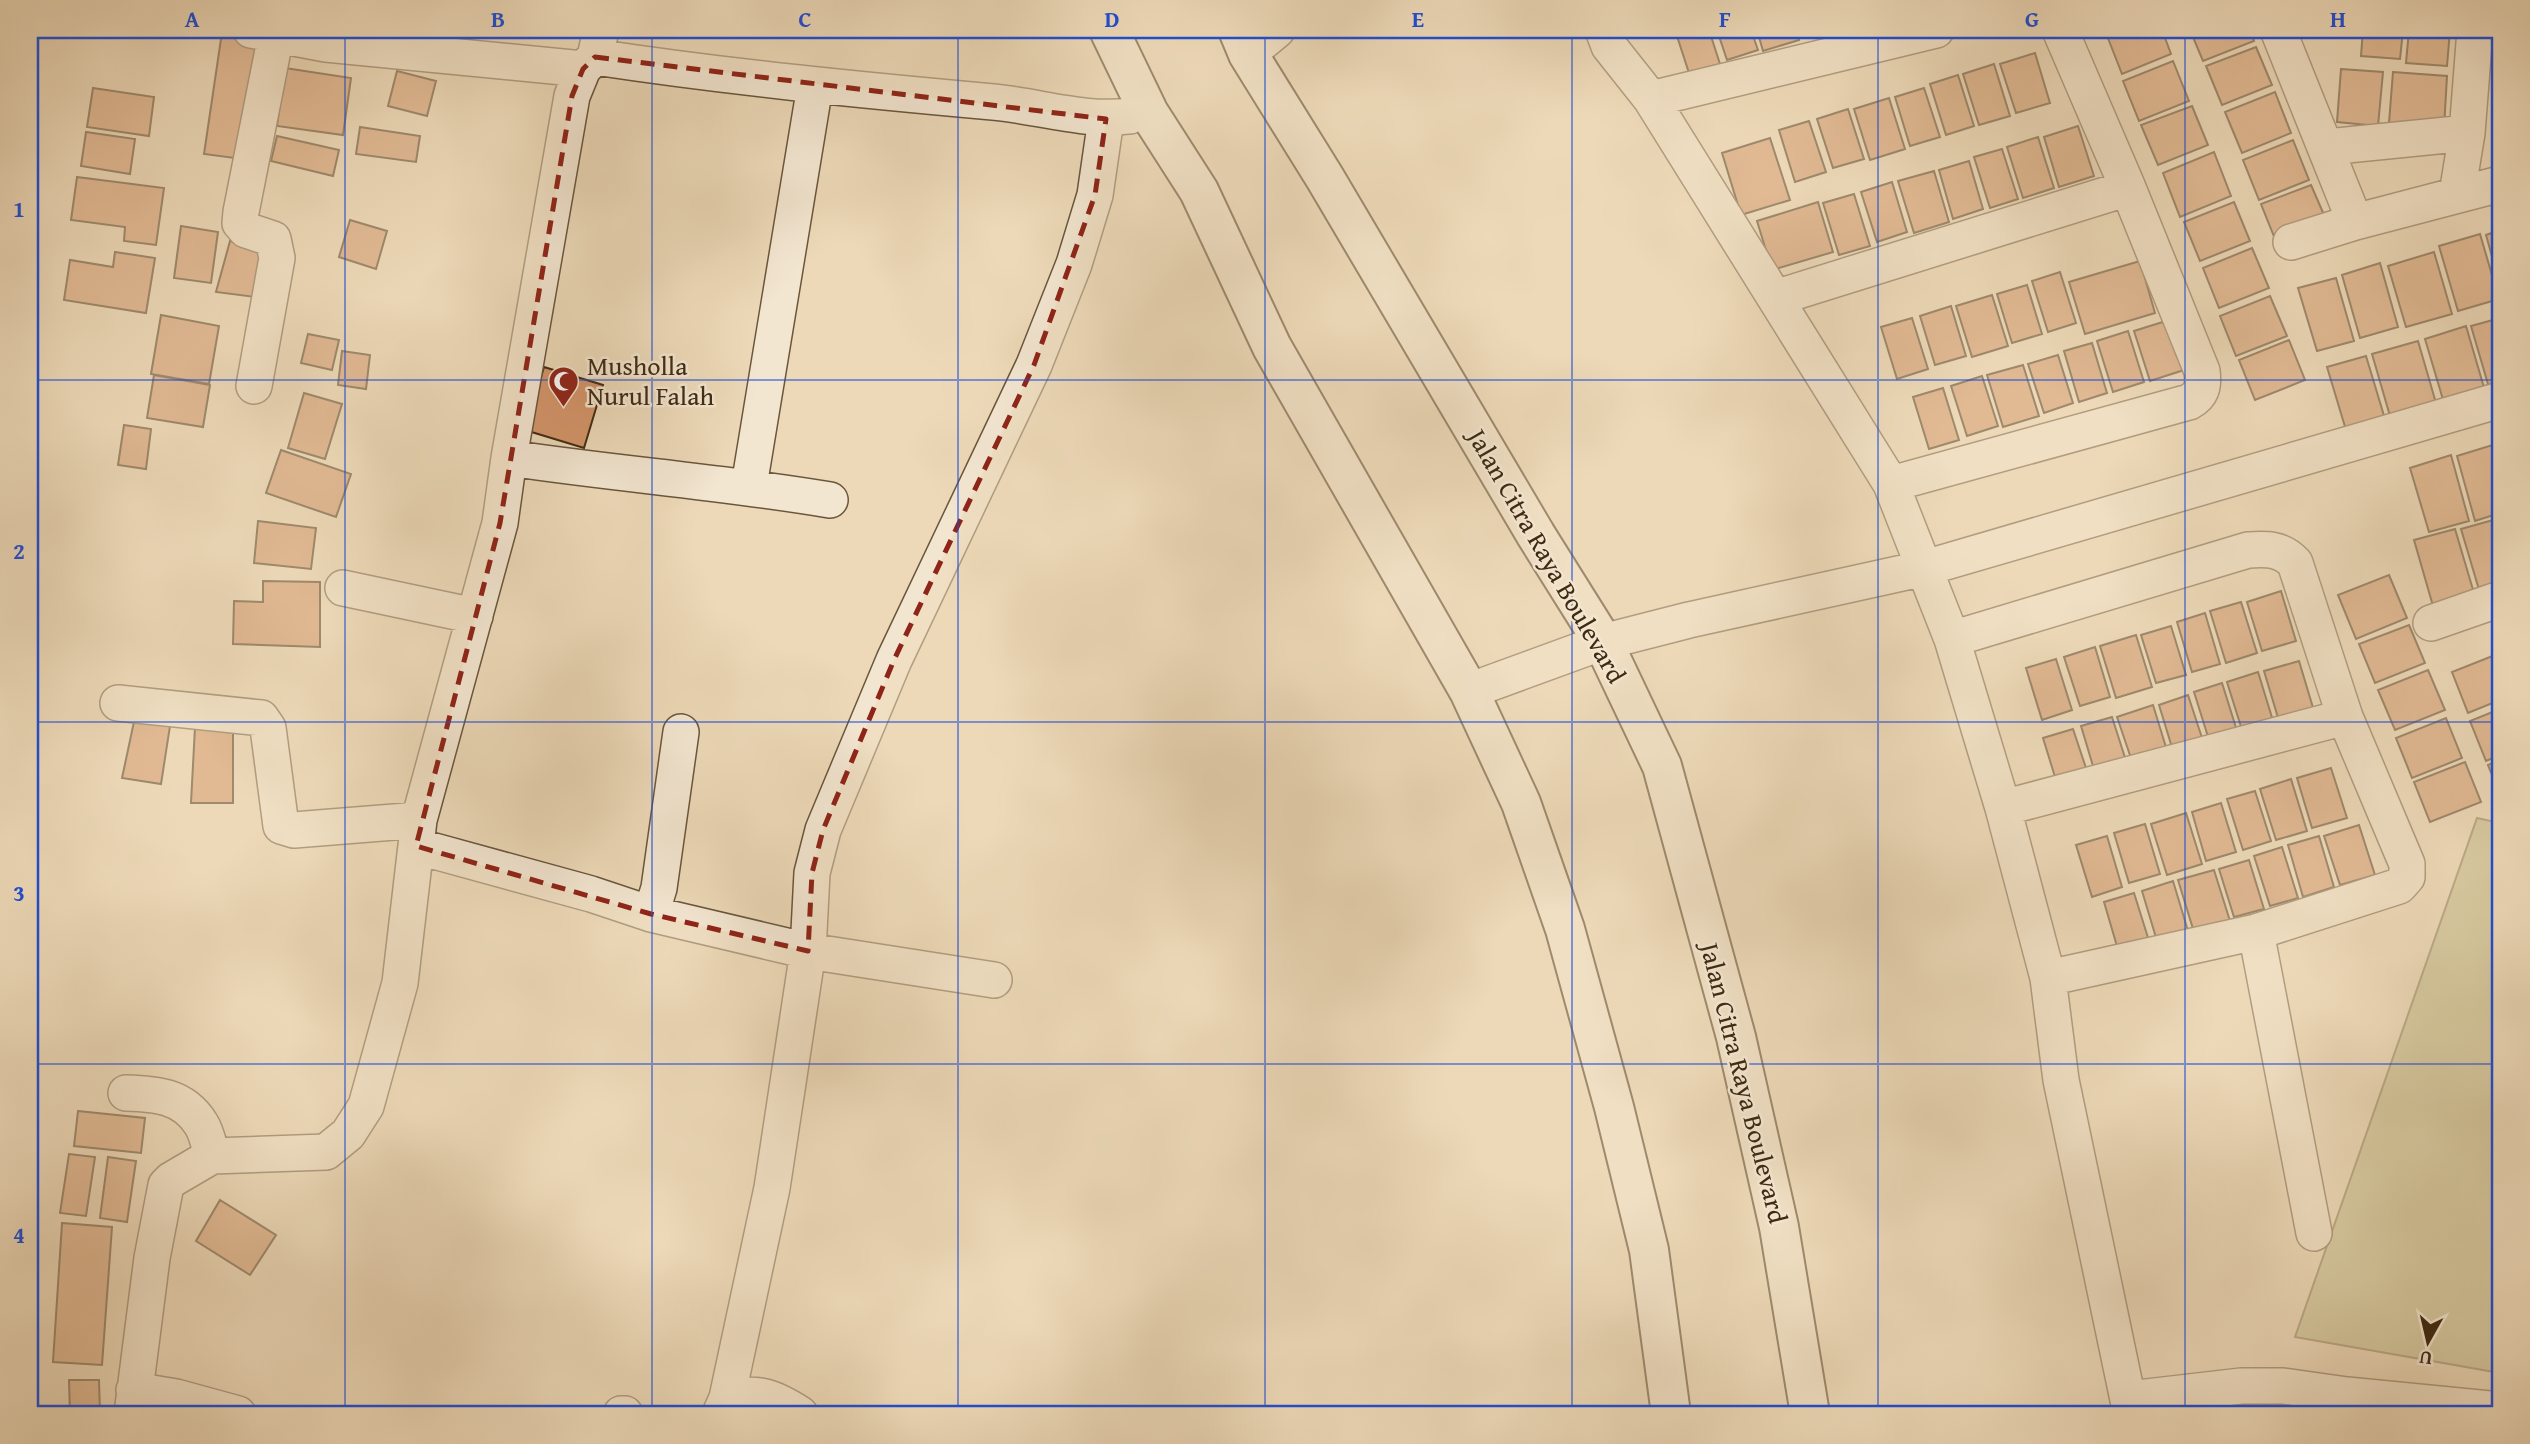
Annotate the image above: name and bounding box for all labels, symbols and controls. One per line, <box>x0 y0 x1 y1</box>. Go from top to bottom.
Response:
text: A <box>185 2 200 35</box>
text: B <box>491 2 505 35</box>
text: C <box>798 2 812 35</box>
text: D <box>1105 2 1120 35</box>
text: E <box>1412 2 1424 35</box>
text: F <box>1719 2 1731 35</box>
text: G <box>2025 2 2039 35</box>
text: H <box>2330 2 2346 35</box>
text: 1 <box>13 192 25 225</box>
place label: Musholla Nurul Falah <box>587 346 714 415</box>
mosque icon: Musholla Nurul Falah <box>547 364 581 408</box>
street label: Jalan Citra Raya Boulevard <box>1457 419 1636 690</box>
text: 2 <box>13 534 25 567</box>
text: 3 <box>13 876 25 909</box>
street label: Jalan Citra Raya Boulevard <box>1690 936 1798 1227</box>
text: 4 <box>13 1218 25 1251</box>
north arrow <box>2394 1308 2464 1378</box>
text: U <box>2417 1344 2434 1374</box>

